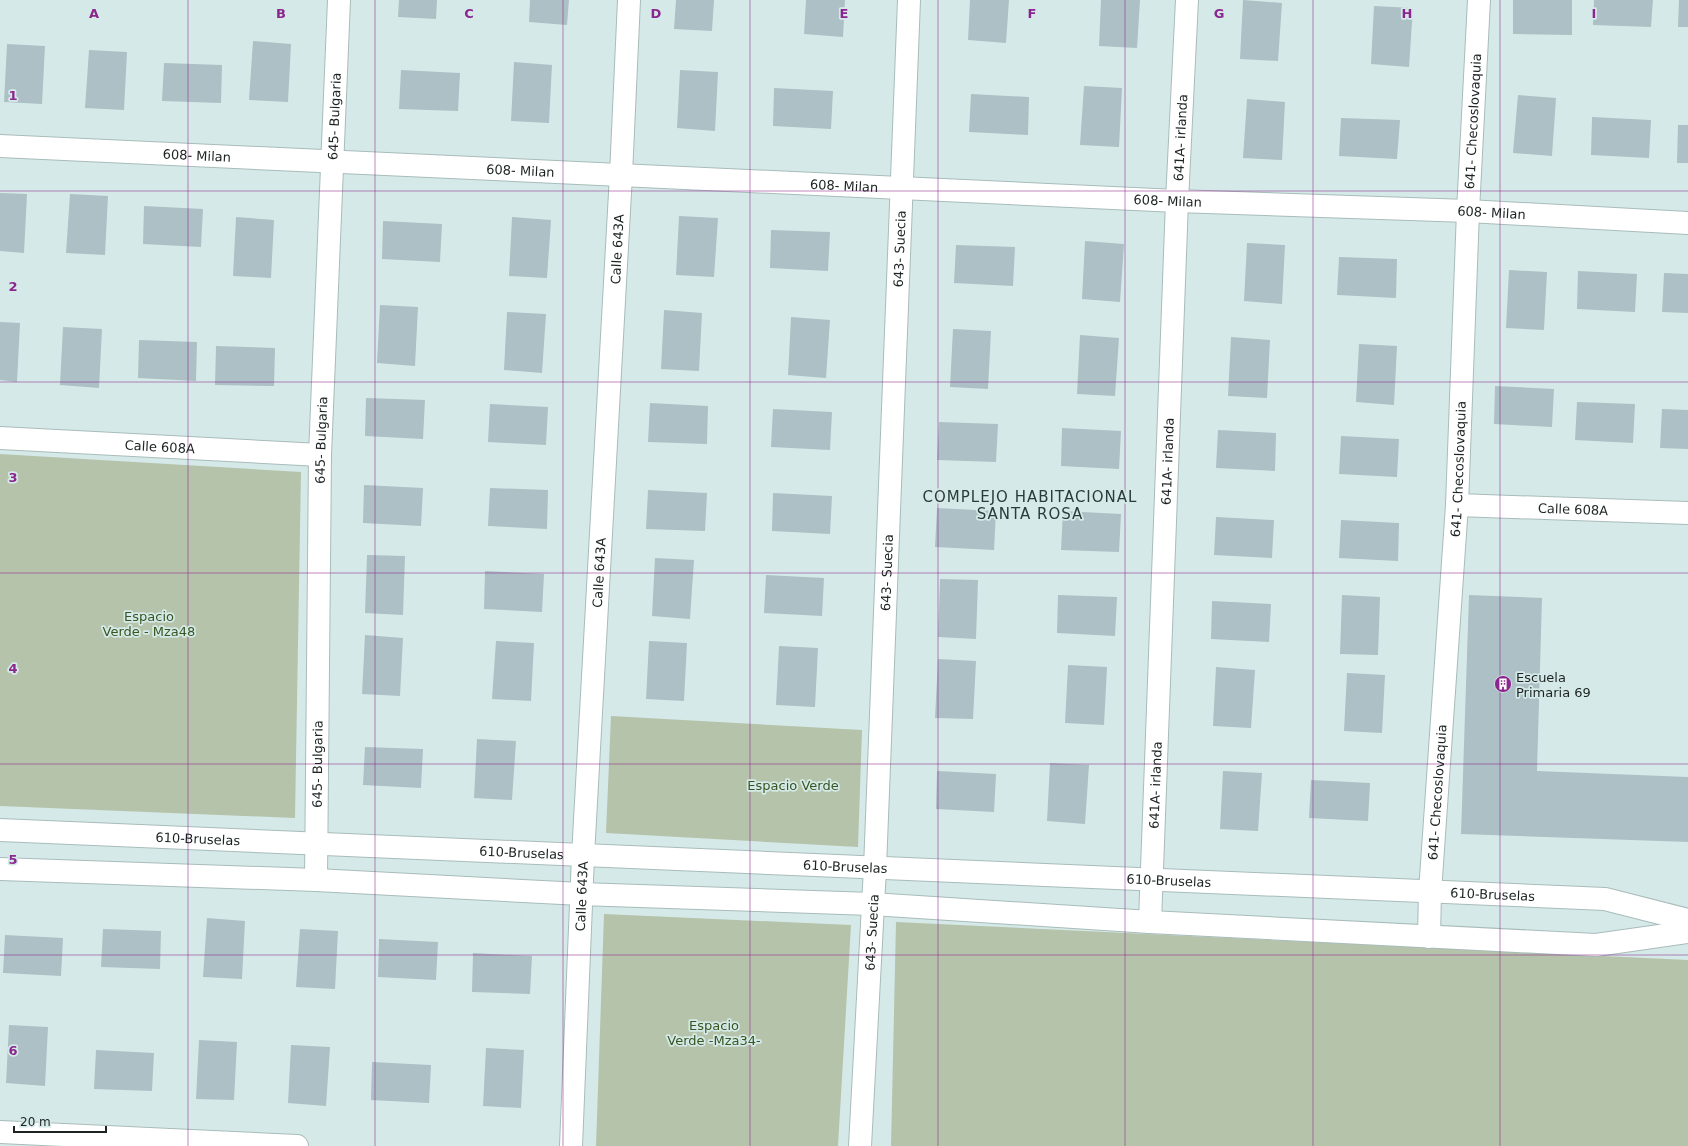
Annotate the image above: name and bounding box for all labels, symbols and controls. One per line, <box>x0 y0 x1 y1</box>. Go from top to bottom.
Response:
text: A <box>89 6 99 21</box>
text: B <box>276 6 286 21</box>
text: C <box>464 6 474 21</box>
text: D <box>651 6 662 21</box>
text: E <box>840 6 848 21</box>
text: F <box>1028 6 1036 21</box>
text: G <box>1214 6 1224 21</box>
text: H <box>1402 6 1412 21</box>
text: I <box>1592 6 1596 21</box>
street label: 641- Checoslovaquia <box>1462 53 1484 190</box>
street label: 645- Bulgaria <box>325 72 343 160</box>
text: 1 <box>8 88 18 103</box>
street label: 641A- irlanda <box>1170 94 1190 182</box>
street label: 608- Milan <box>162 146 231 164</box>
street label: 608- Milan <box>486 161 555 179</box>
street label: 608- Milan <box>810 176 879 195</box>
street label: 608- Milan <box>1133 191 1202 209</box>
street label: 608- Milan <box>1457 203 1526 222</box>
street label: 643- Suecia <box>890 210 908 288</box>
street label: Calle 643A <box>607 214 626 285</box>
text: 2 <box>8 279 18 294</box>
street label: 645- Bulgaria <box>312 396 330 484</box>
street label: 641- Checoslovaquia <box>1447 401 1468 538</box>
street label: 641A- irlanda <box>1158 417 1176 505</box>
street label: Calle 608A <box>124 437 195 456</box>
text: 3 <box>8 470 18 485</box>
district label: COMPLEJO HABITACIONAL SANTA ROSA <box>923 488 1137 523</box>
street label: Calle 608A <box>1538 500 1608 518</box>
street label: 643- Suecia <box>878 534 896 611</box>
street label: Calle 643A <box>589 537 608 608</box>
park label: Espacio Verde - Mza48 <box>103 609 195 639</box>
text: 4 <box>8 661 18 676</box>
place label: Escuela Primaria 69 <box>1516 670 1591 700</box>
building icon: Escuela Primaria 69 <box>1493 674 1513 694</box>
street label: 645- Bulgaria <box>309 720 325 808</box>
street label: 641- Checoslovaquia <box>1425 724 1449 861</box>
street label: 641A- irlanda <box>1146 741 1164 829</box>
park label: Espacio Verde <box>747 778 839 793</box>
street label: 610-Bruselas <box>155 829 241 848</box>
street label: 610-Bruselas <box>479 843 564 862</box>
text: 5 <box>8 852 18 867</box>
street label: 610-Bruselas <box>803 857 888 876</box>
street label: Calle 643A <box>572 861 590 932</box>
street label: 610-Bruselas <box>1126 871 1212 890</box>
street label: 610-Bruselas <box>1450 885 1536 903</box>
street label: 643- Suecia <box>862 893 881 971</box>
park label: Espacio Verde -Mza34- <box>667 1018 761 1048</box>
text: 6 <box>8 1043 18 1058</box>
scale bar <box>14 1108 106 1134</box>
text: 20 m <box>20 1115 51 1129</box>

